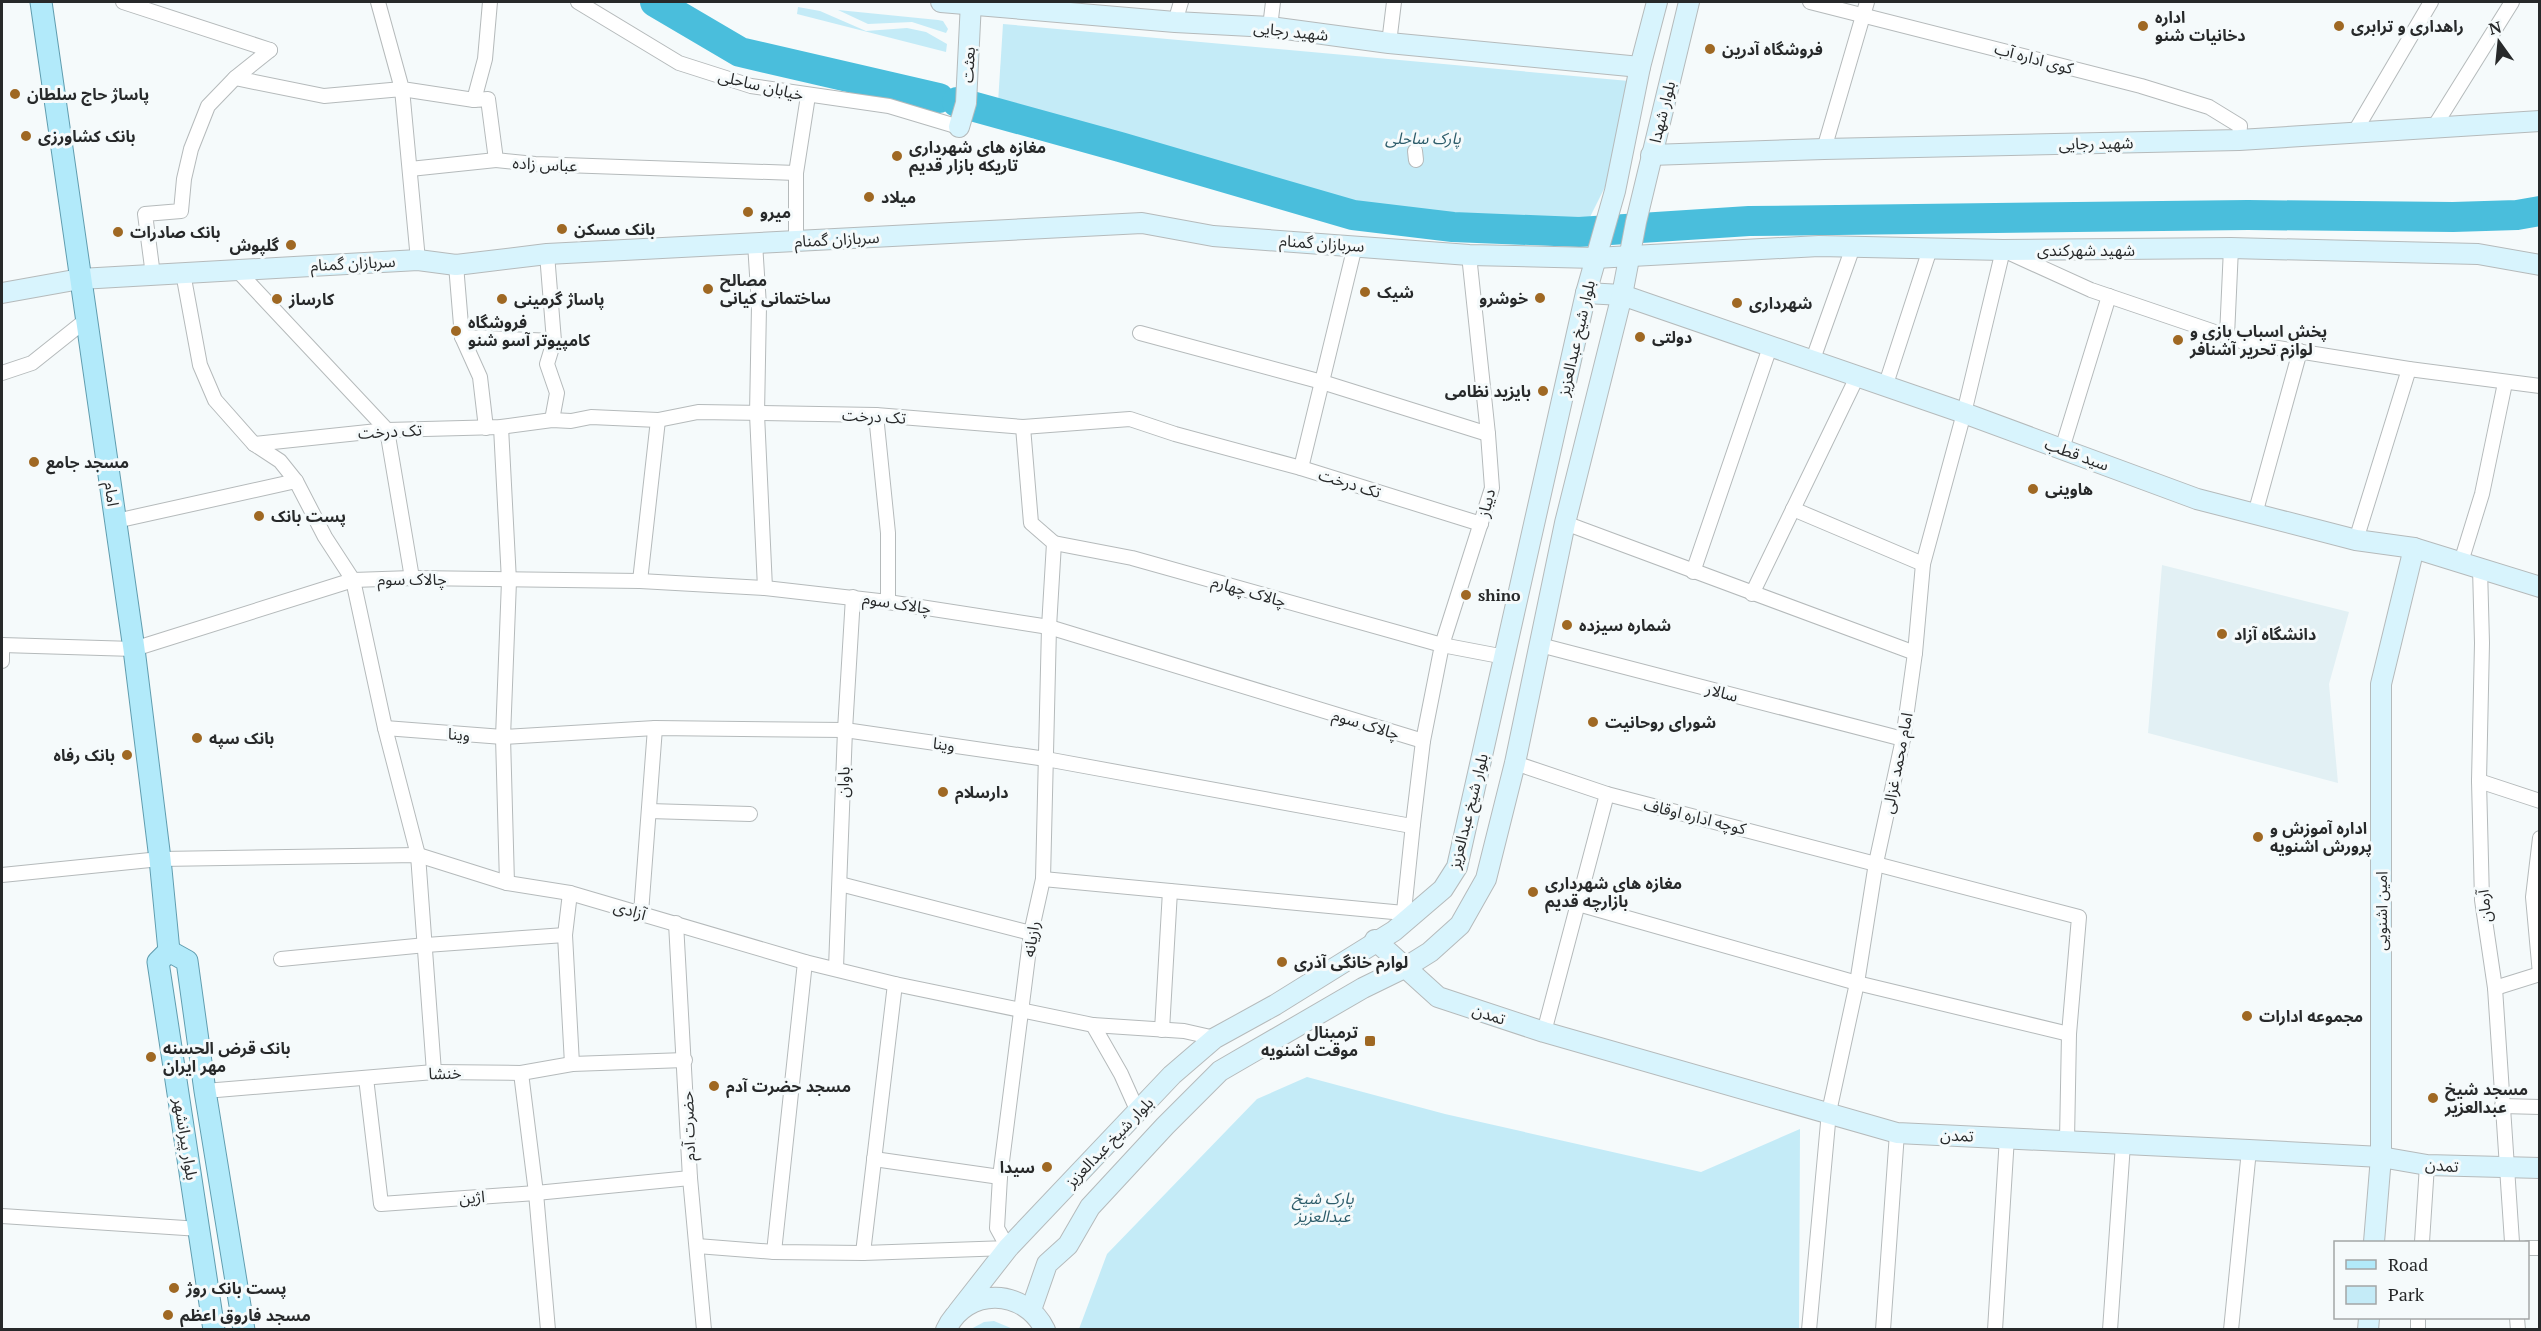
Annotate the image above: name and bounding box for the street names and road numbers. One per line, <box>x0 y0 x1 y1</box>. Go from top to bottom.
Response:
street label: شهید رجایی <box>1253 16 1329 46</box>
street label: کوی اداره آب <box>1992 37 2076 79</box>
street label: بعثت <box>956 46 980 84</box>
street label: خیابان ساحلی <box>716 64 806 106</box>
street label: بلوار شهدا <box>1644 79 1680 145</box>
street label: شهید رجایی <box>2058 131 2134 155</box>
street label: عباس زاده <box>512 151 578 177</box>
street label: سربازان گمنام <box>794 226 880 254</box>
street label: سربازان گمنام <box>1279 229 1365 259</box>
street label: شهید شهرکندی <box>2037 239 2135 261</box>
street label: سربازان گمنام <box>310 250 396 278</box>
street label: بلوار شیخ عبدالعزیز <box>1552 278 1602 400</box>
street label: تک درخت <box>841 403 907 429</box>
street label: تک درخت <box>357 418 423 444</box>
street label: سید قطب <box>2042 432 2112 476</box>
street label: تک درخت <box>1316 463 1384 503</box>
street label: امام <box>97 480 125 508</box>
street label: دیباز <box>1472 487 1500 520</box>
street label: چالاک سوم <box>377 568 447 592</box>
street label: چالاک چهارم <box>1209 570 1289 614</box>
street label: چالاک سوم <box>861 587 933 621</box>
street label: سالار <box>1703 677 1740 707</box>
street label: چالاک سوم <box>1329 703 1402 747</box>
street label: امام محمد غزالی <box>1876 711 1920 816</box>
street label: وینا <box>447 722 471 746</box>
street label: وینا <box>932 732 956 756</box>
street label: بلوار شیخ عبدالعزیز <box>1443 751 1495 873</box>
street label: باوان <box>831 766 855 798</box>
street label: کوچه اداره اوقاف <box>1642 793 1749 839</box>
street label: امین اشنویی <box>2370 871 2392 951</box>
street label: آرمان <box>2471 887 2497 924</box>
street label: آزادی <box>611 895 650 925</box>
street label: رازیانه <box>1017 919 1045 959</box>
street label: تمدن <box>1470 998 1509 1030</box>
street label: خنشا <box>428 1062 462 1084</box>
street label: حضرت آدم <box>676 1091 702 1161</box>
street label: بلوار شیخ عبدالعزیز <box>1059 1092 1159 1194</box>
street label: بلوار پیرانشهر <box>168 1095 203 1182</box>
street label: تمدن <box>1940 1123 1974 1147</box>
street label: تمدن <box>2425 1153 2460 1177</box>
street label: اژین <box>458 1185 486 1209</box>

